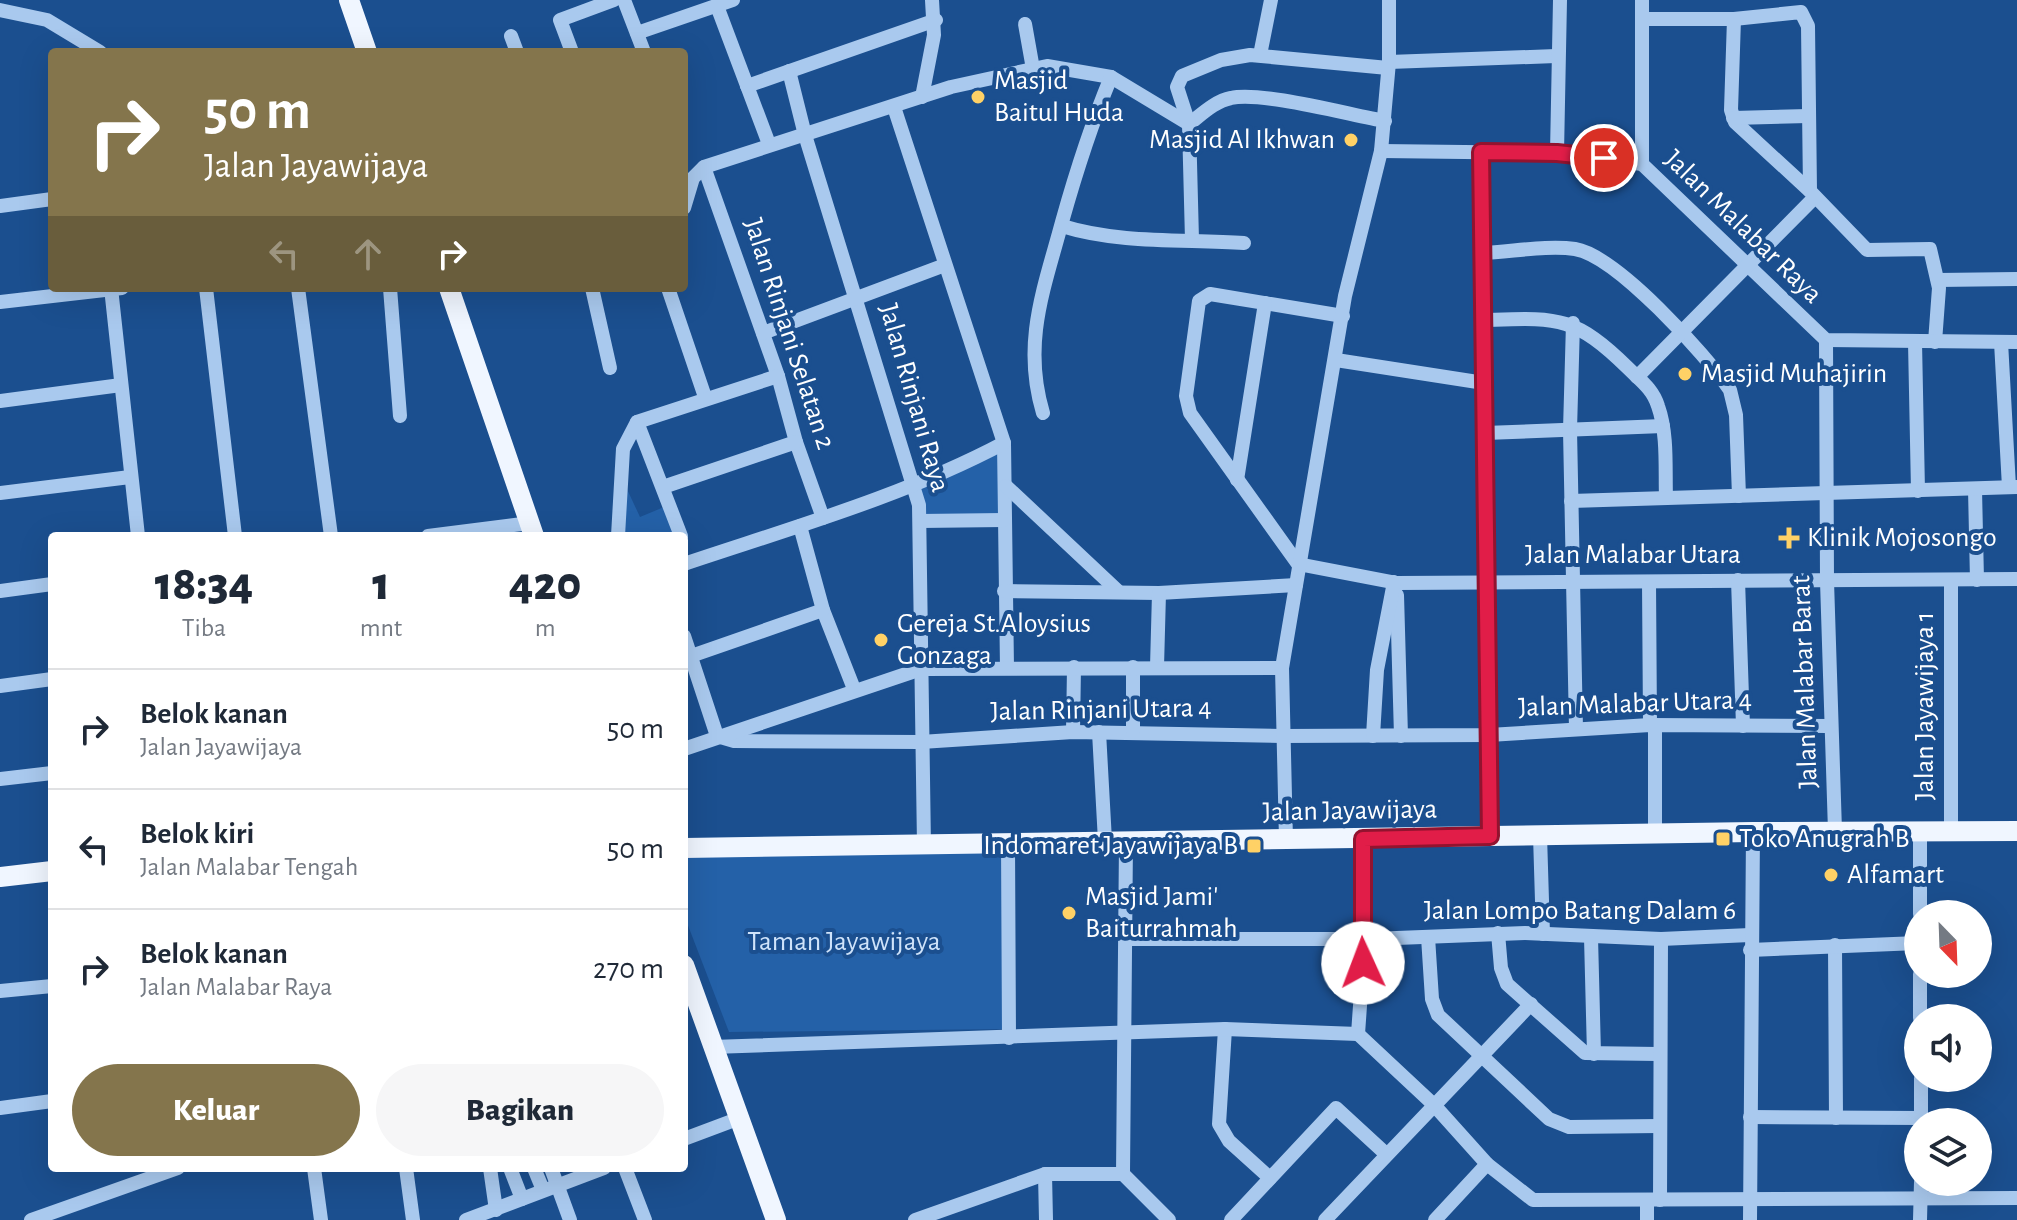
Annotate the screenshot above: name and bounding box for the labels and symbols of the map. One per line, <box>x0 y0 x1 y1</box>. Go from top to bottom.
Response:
place label: Masjid Baitul Huda <box>994 67 1124 127</box>
marker: Masjid Baitul Huda <box>969 88 987 106</box>
pin <box>1570 124 1638 192</box>
place label: Masjid Al Ikhwan <box>1149 126 1335 154</box>
marker: Masjid Al Ikhwan <box>1342 131 1360 149</box>
street label: Jalan Malabar Raya <box>1659 145 1827 309</box>
street label: Jalan Rinjani Selatan 2 <box>738 215 840 453</box>
street label: Jalan Rinjani Raya <box>874 301 954 495</box>
place label: Masjid Muhajirin <box>1701 360 1887 388</box>
marker: Masjid Muhajirin <box>1676 365 1694 383</box>
place label: Klinik Mojosongo <box>1807 524 1997 552</box>
marker: Klinik Mojosongo <box>1778 527 1800 549</box>
street label: Jalan Malabar Utara <box>1525 541 1741 569</box>
street label: Jalan Malabar Barat <box>1787 575 1823 789</box>
place label: Gereja St.Aloysius Gonzaga <box>897 610 1091 670</box>
street label: Jalan Jayawijaya 1 <box>1911 612 1939 800</box>
marker: Gereja St.Aloysius Gonzaga <box>872 631 890 649</box>
street label: Jalan Malabar Utara 4 <box>1518 686 1752 722</box>
street label: Jalan Rinjani Utara 4 <box>990 694 1212 726</box>
street label: Jalan Jayawijaya <box>1262 795 1438 827</box>
place label: Toko Anugrah B <box>1739 825 1910 853</box>
marker: Toko Anugrah B <box>1714 830 1732 848</box>
place label: Indomaret Jayawijaya B <box>983 832 1238 860</box>
marker: Indomaret Jayawijaya B <box>1245 837 1263 855</box>
place label: Alfamart <box>1847 861 1944 889</box>
marker: Alfamart <box>1822 866 1840 884</box>
place label: Masjid Jami' Baiturrahmah <box>1085 883 1238 943</box>
street label: Jalan Lompo Batang Dalam 6 <box>1424 897 1736 925</box>
north arrow <box>1904 900 1992 988</box>
marker: Masjid Jami' Baiturrahmah <box>1060 904 1078 922</box>
position arrow <box>1321 921 1405 1005</box>
park label: Taman Jayawijaya <box>747 928 941 956</box>

